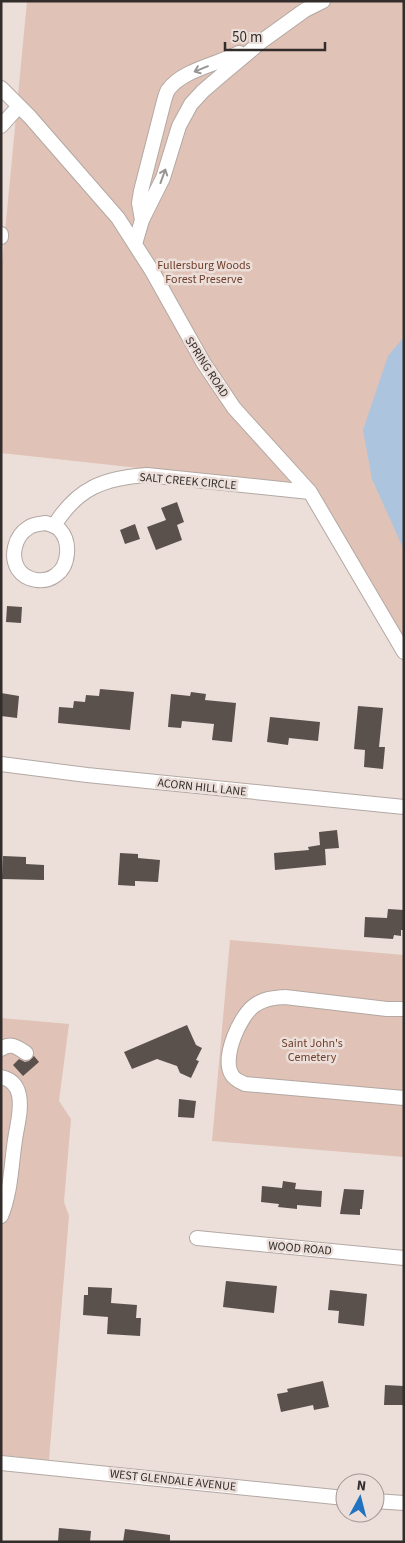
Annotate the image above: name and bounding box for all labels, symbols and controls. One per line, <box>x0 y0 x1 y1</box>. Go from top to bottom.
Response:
scale bar <box>225 20 325 52</box>
text: 50 m <box>232 27 262 48</box>
one-way arrow <box>194 65 210 74</box>
one-way arrow <box>159 168 169 184</box>
park label: Fullersburg Woods Forest Preserve <box>157 257 251 288</box>
street label: SPRING ROAD <box>181 334 233 401</box>
street label: SALT CREEK CIRCLE <box>139 469 237 494</box>
street label: ACORN HILL LANE <box>157 774 247 801</box>
park label: Saint John's Cemetery <box>281 1035 343 1066</box>
street label: WOOD ROAD <box>268 1237 332 1260</box>
street label: WEST GLENDALE AVENUE <box>109 1465 237 1496</box>
north arrow <box>335 1473 385 1523</box>
text: N <box>356 1476 367 1497</box>

